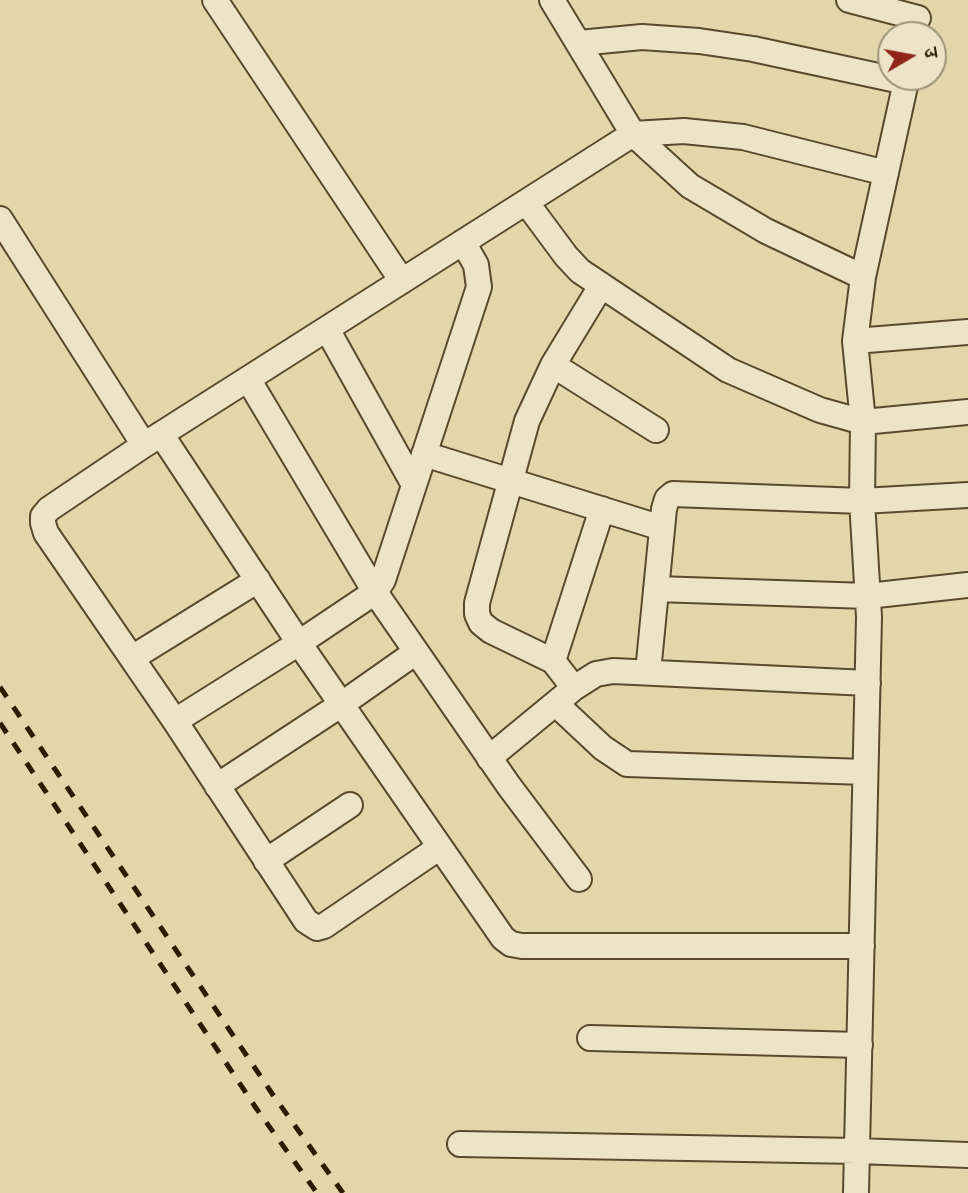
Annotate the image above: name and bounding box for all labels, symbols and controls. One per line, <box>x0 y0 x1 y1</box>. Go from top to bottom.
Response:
north arrow <box>877 21 947 91</box>
text: उ <box>918 46 943 60</box>

